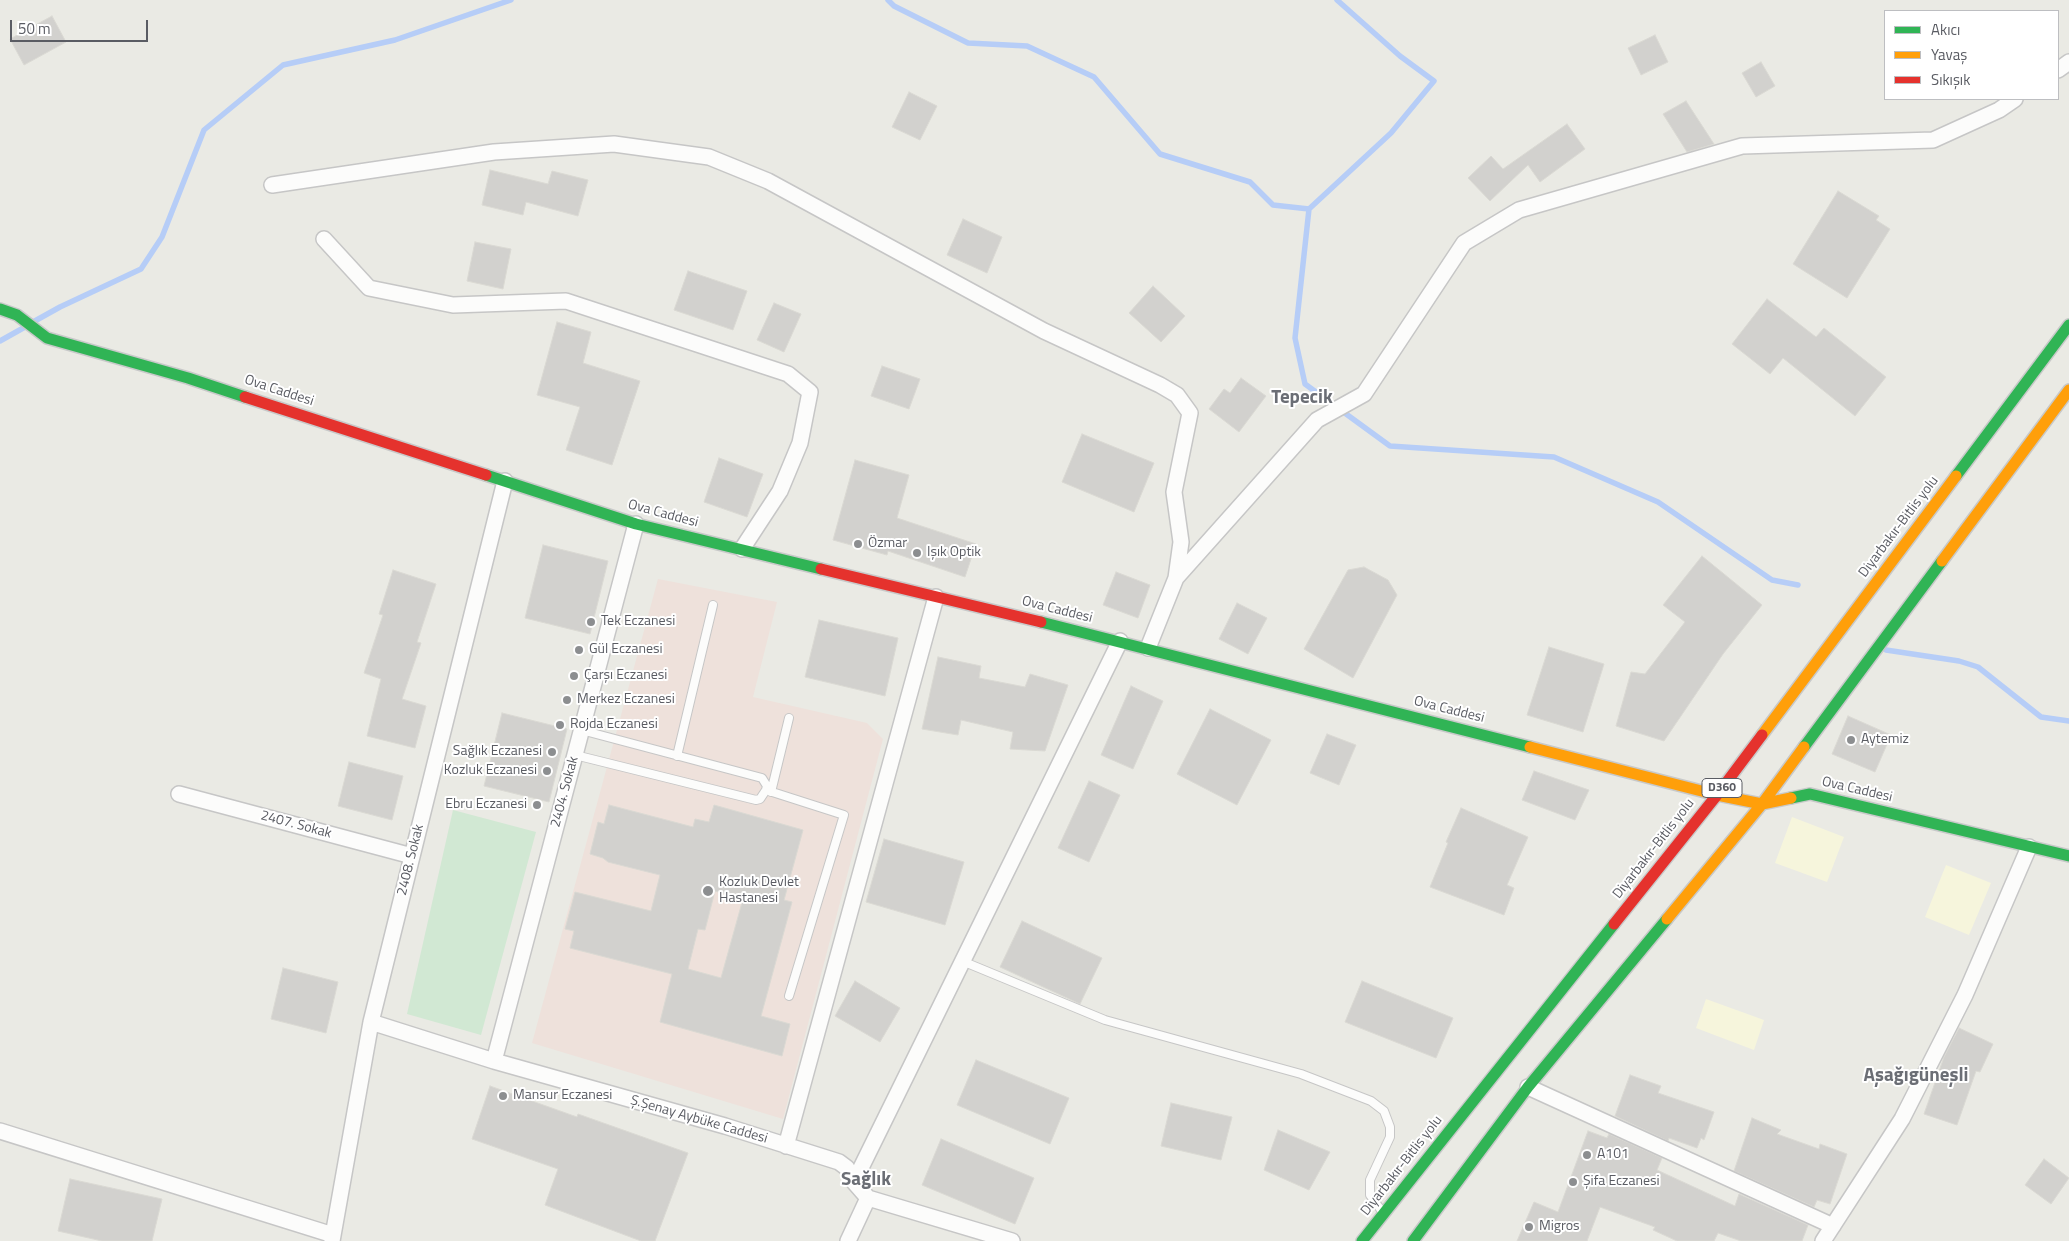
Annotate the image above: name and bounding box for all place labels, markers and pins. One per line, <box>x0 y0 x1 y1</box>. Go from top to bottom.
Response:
place label: Özmar <box>868 536 907 552</box>
marker: Özmar <box>852 538 864 550</box>
place label: Işık Optik <box>927 545 981 561</box>
marker: Işık Optik <box>911 547 923 559</box>
place label: Tek Eczanesi <box>601 614 675 630</box>
marker: Tek Eczanesi <box>585 616 597 628</box>
place label: Gül Eczanesi <box>589 642 663 658</box>
marker: Gül Eczanesi <box>573 644 585 656</box>
place label: Çarşı Eczanesi <box>584 668 667 684</box>
marker: Çarşı Eczanesi <box>568 670 580 682</box>
place label: Merkez Eczanesi <box>577 692 675 708</box>
marker: Merkez Eczanesi <box>561 694 573 706</box>
place label: Rojda Eczanesi <box>570 717 658 733</box>
marker: Rojda Eczanesi <box>554 719 566 731</box>
place label: Aytemiz <box>1861 732 1909 748</box>
marker: Aytemiz <box>1845 734 1857 746</box>
place label: Sağlık Eczanesi <box>453 744 542 760</box>
marker: Sağlık Eczanesi <box>546 746 558 758</box>
place label: Kozluk Eczanesi <box>444 763 537 779</box>
marker: Kozluk Eczanesi <box>541 765 553 777</box>
place label: Ebru Eczanesi <box>445 797 527 813</box>
marker: Ebru Eczanesi <box>531 799 543 811</box>
place label: Kozluk Devlet Hastanesi <box>719 875 799 908</box>
marker: Kozluk Devlet Hastanesi <box>701 884 715 898</box>
place label: Mansur Eczanesi <box>513 1088 612 1104</box>
marker: Mansur Eczanesi <box>497 1090 509 1102</box>
place label: A101 <box>1597 1147 1629 1163</box>
marker: A101 <box>1581 1149 1593 1161</box>
place label: Şifa Eczanesi <box>1583 1174 1660 1190</box>
marker: Şifa Eczanesi <box>1567 1176 1579 1188</box>
place label: Migros <box>1539 1219 1580 1235</box>
marker: Migros <box>1523 1221 1535 1233</box>

